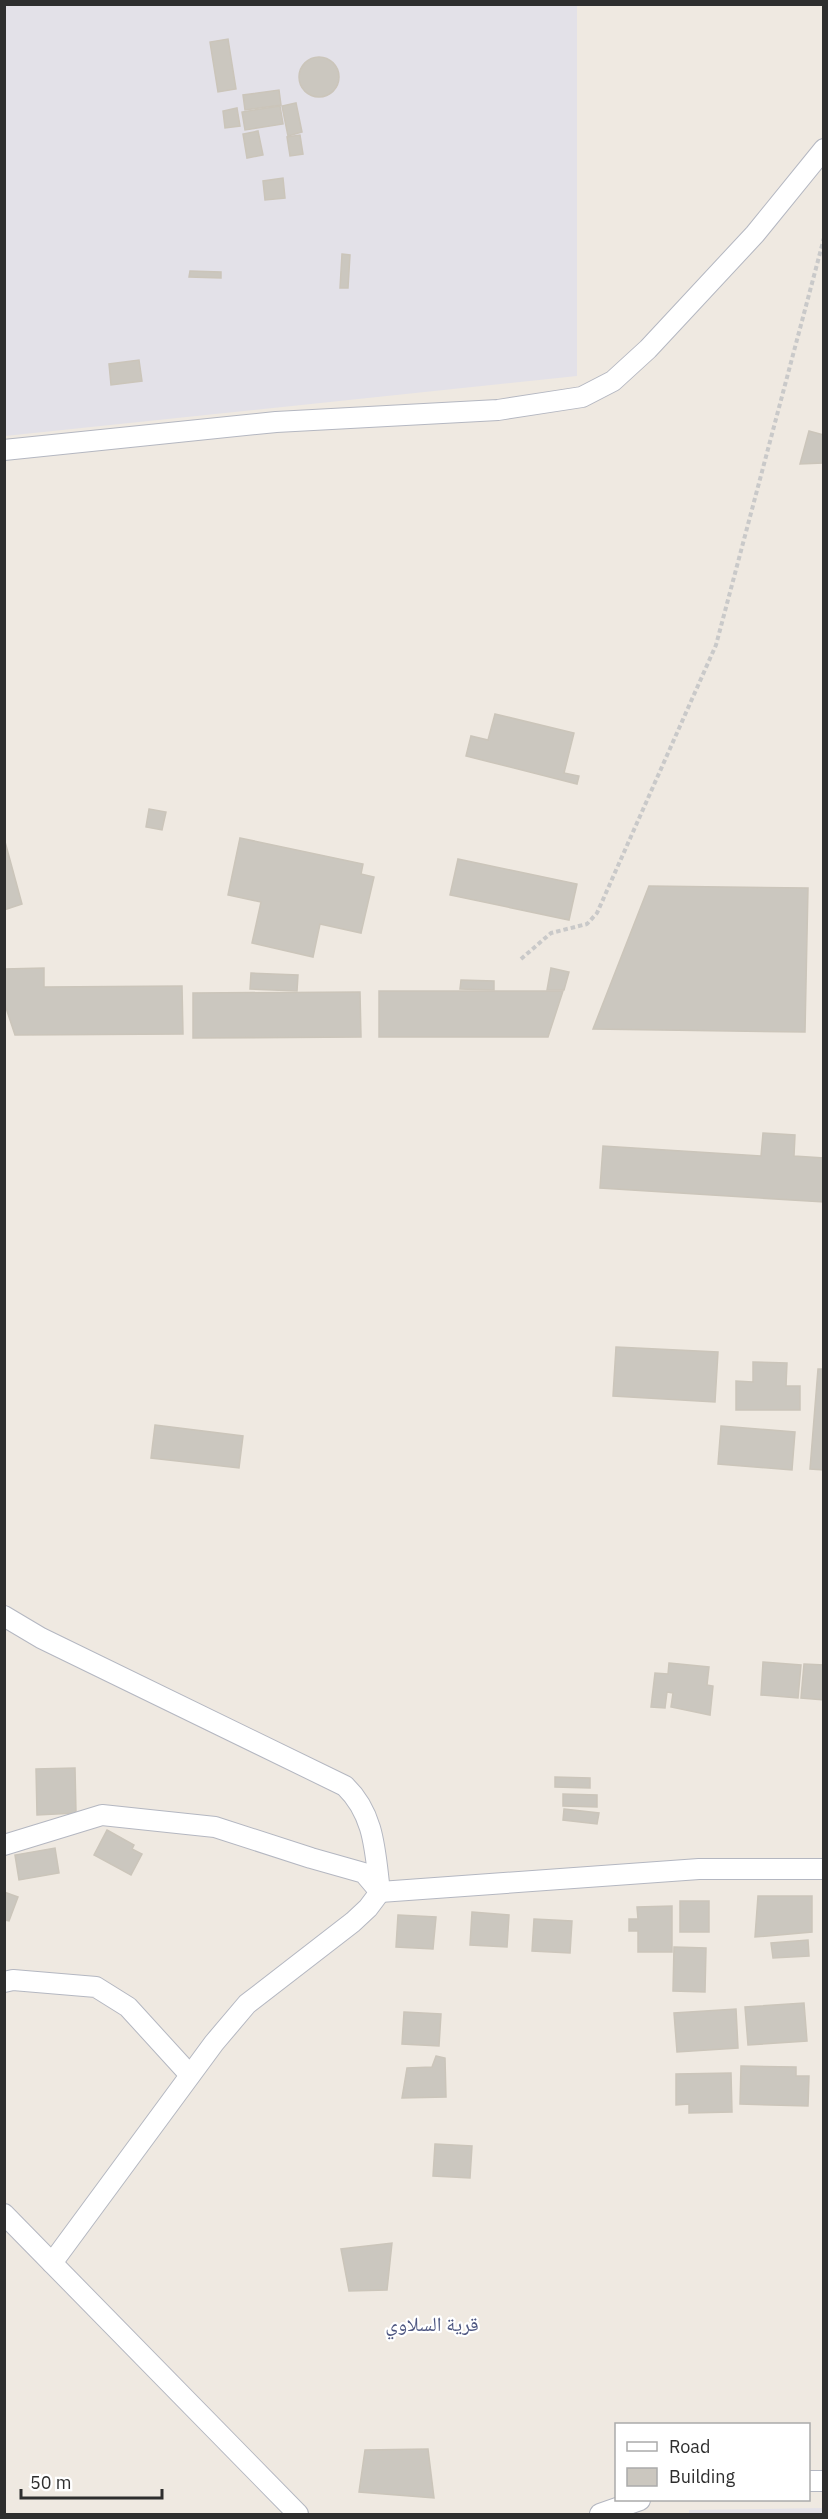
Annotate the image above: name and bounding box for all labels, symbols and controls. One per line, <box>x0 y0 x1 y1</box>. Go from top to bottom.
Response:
district label: قرية السلاوي <box>385 2310 479 2340</box>
legend <box>615 2423 810 2501</box>
text: Road <box>669 2435 710 2458</box>
scale bar <box>21 2462 162 2500</box>
text: Building <box>669 2465 736 2488</box>
text: 50 m <box>30 2471 72 2494</box>

